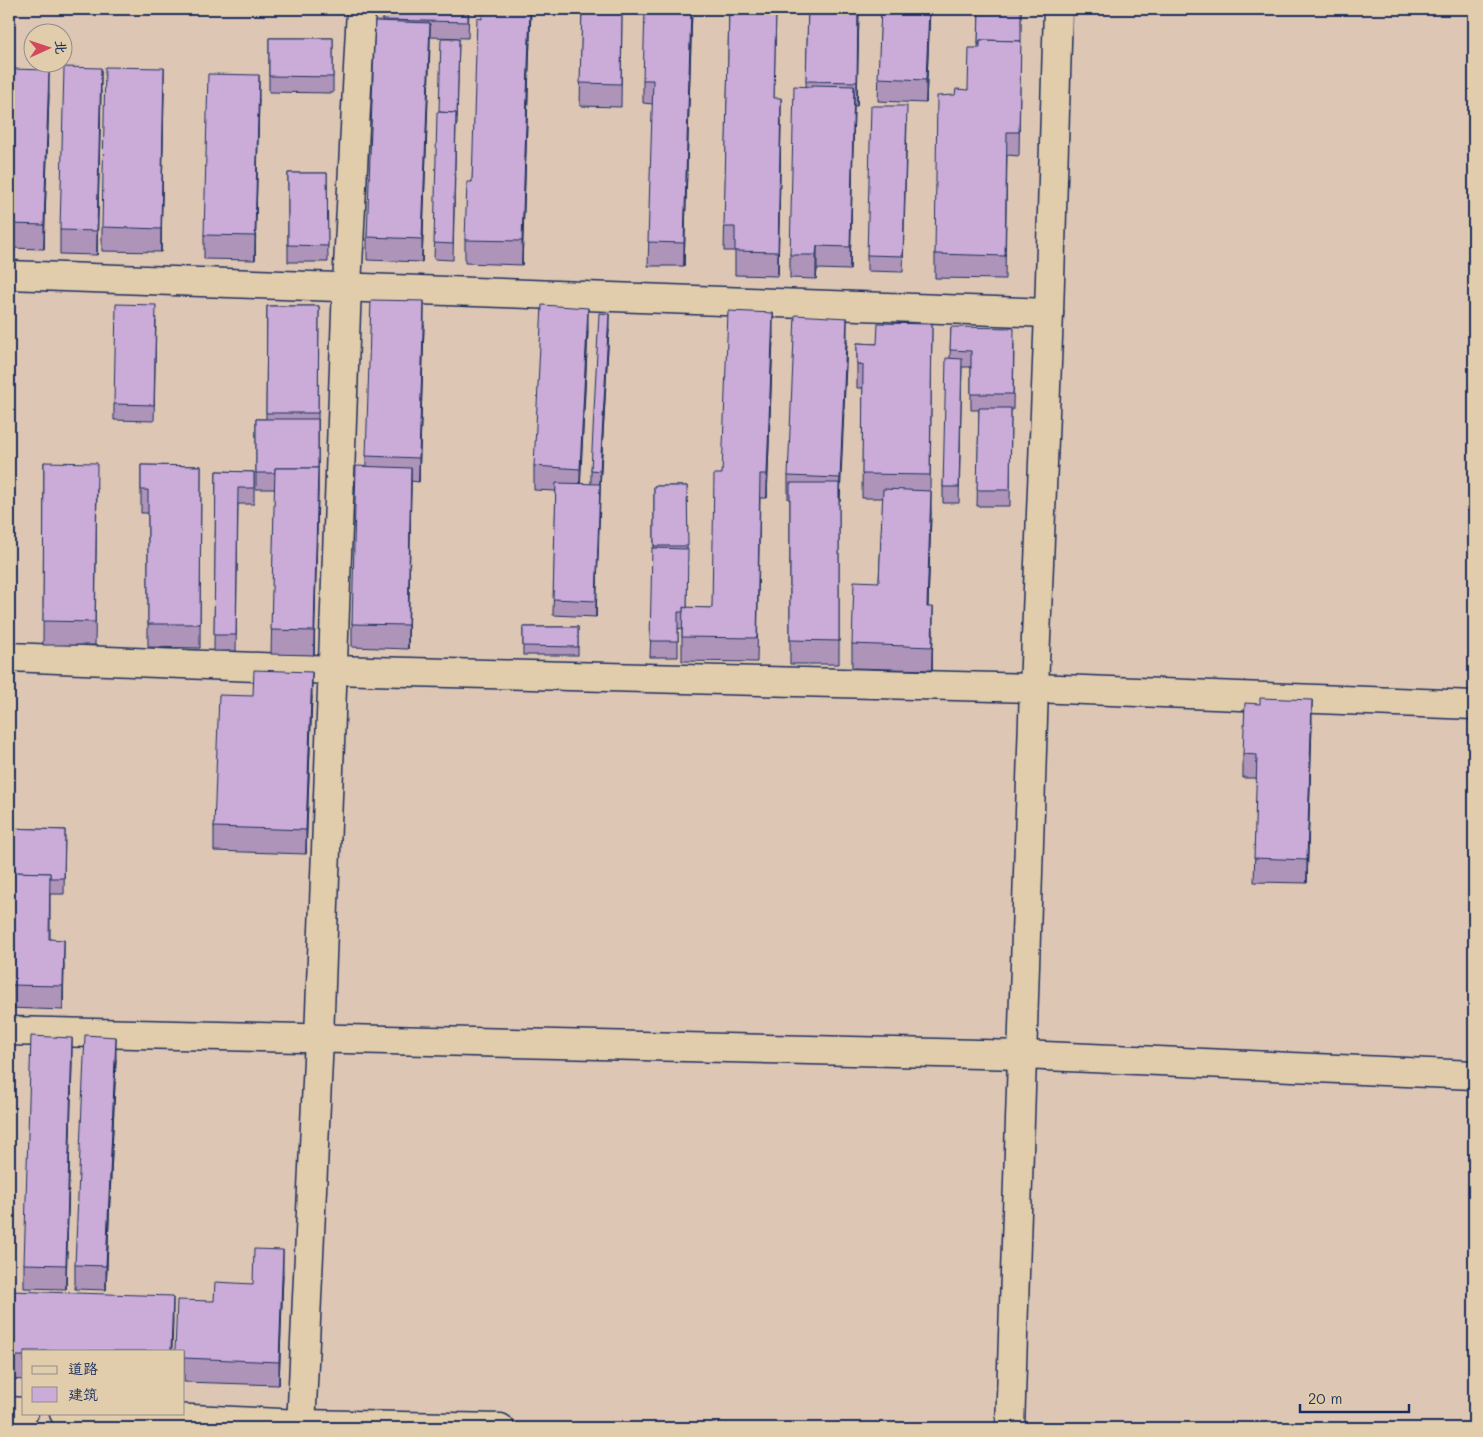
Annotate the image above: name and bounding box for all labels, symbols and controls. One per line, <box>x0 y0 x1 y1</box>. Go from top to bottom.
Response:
north arrow <box>22 22 72 72</box>
text: 北 <box>52 40 71 55</box>
legend <box>22 1350 185 1414</box>
text: 道路 <box>68 1358 98 1378</box>
scale bar <box>1300 1382 1409 1414</box>
text: 建筑 <box>68 1384 98 1404</box>
text: 20 m <box>1308 1388 1342 1408</box>

